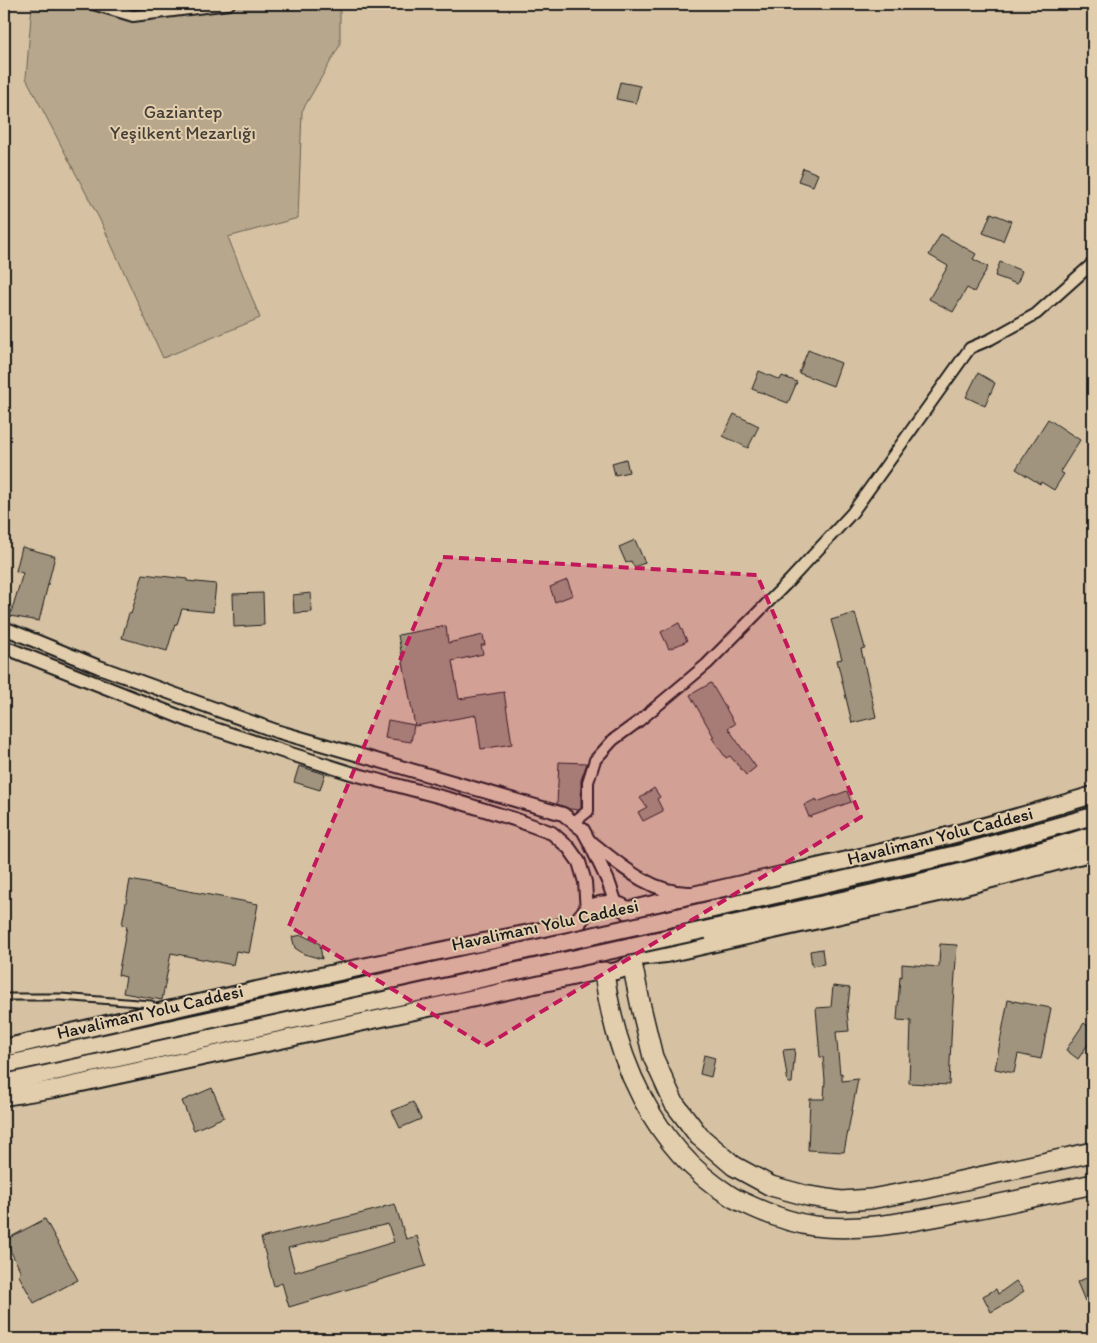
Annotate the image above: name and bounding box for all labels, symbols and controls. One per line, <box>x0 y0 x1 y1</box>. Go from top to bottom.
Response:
park label: Gaziantep Yeşilkent Mezarlığı <box>110 101 256 144</box>
street label: Havalimanı Yolu Caddesi <box>845 802 1035 870</box>
street label: Havalimanı Yolu Caddesi <box>449 894 641 956</box>
street label: Havalimanı Yolu Caddesi <box>55 980 245 1044</box>

